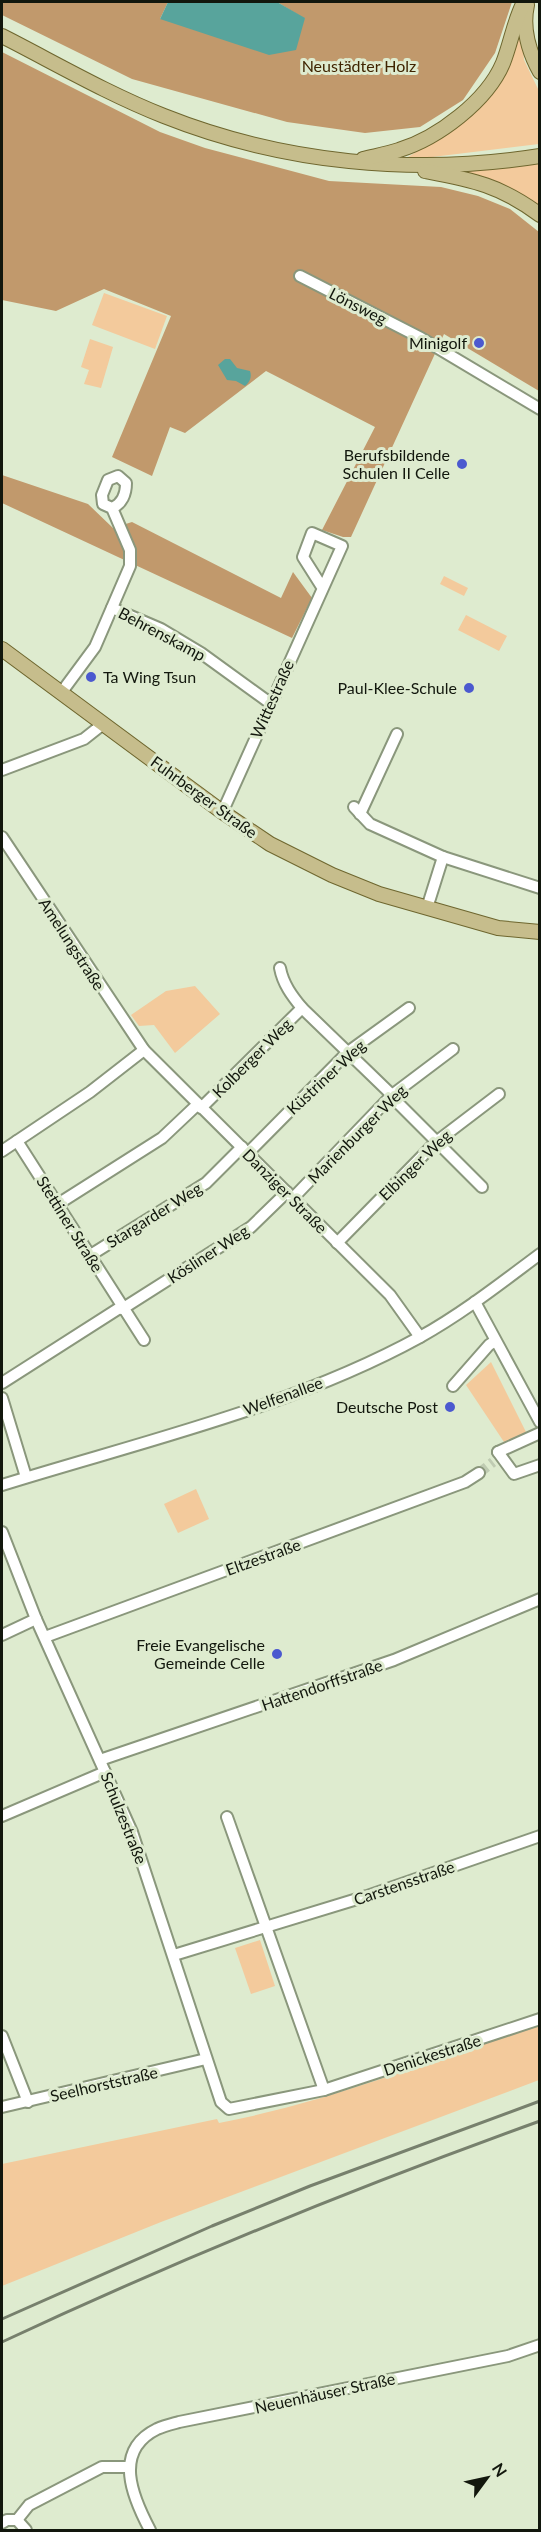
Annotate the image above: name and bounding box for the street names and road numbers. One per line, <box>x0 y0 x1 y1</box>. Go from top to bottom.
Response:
street label: Lönsweg <box>326 283 390 328</box>
street label: Behrenskamp <box>116 603 209 664</box>
street label: Wittestraße <box>246 657 297 741</box>
street label: Fuhrberger Straße <box>147 752 261 842</box>
street label: Amelungstraße <box>35 894 109 994</box>
street label: Kolberger Weg <box>208 1014 295 1101</box>
street label: Küstriner Weg <box>282 1035 369 1118</box>
street label: Marienburger Weg <box>303 1080 410 1187</box>
street label: Elbinger Weg <box>375 1125 455 1204</box>
street label: Danziger Straße <box>239 1144 332 1237</box>
street label: Stettiner Straße <box>33 1172 108 1275</box>
street label: Stargarder Weg <box>103 1178 205 1251</box>
street label: Kösliner Weg <box>164 1220 252 1287</box>
street label: Welfenallee <box>241 1372 325 1419</box>
street label: Eltzestraße <box>223 1534 303 1579</box>
street label: Hattendorffstraße <box>259 1655 385 1714</box>
street label: Schulzestraße <box>97 1769 152 1867</box>
street label: Carstensstraße <box>351 1856 457 1909</box>
street label: Denickestraße <box>381 2030 483 2079</box>
street label: Seelhorststraße <box>48 2062 160 2105</box>
street label: Neuenhäuser Straße <box>253 2368 397 2417</box>

